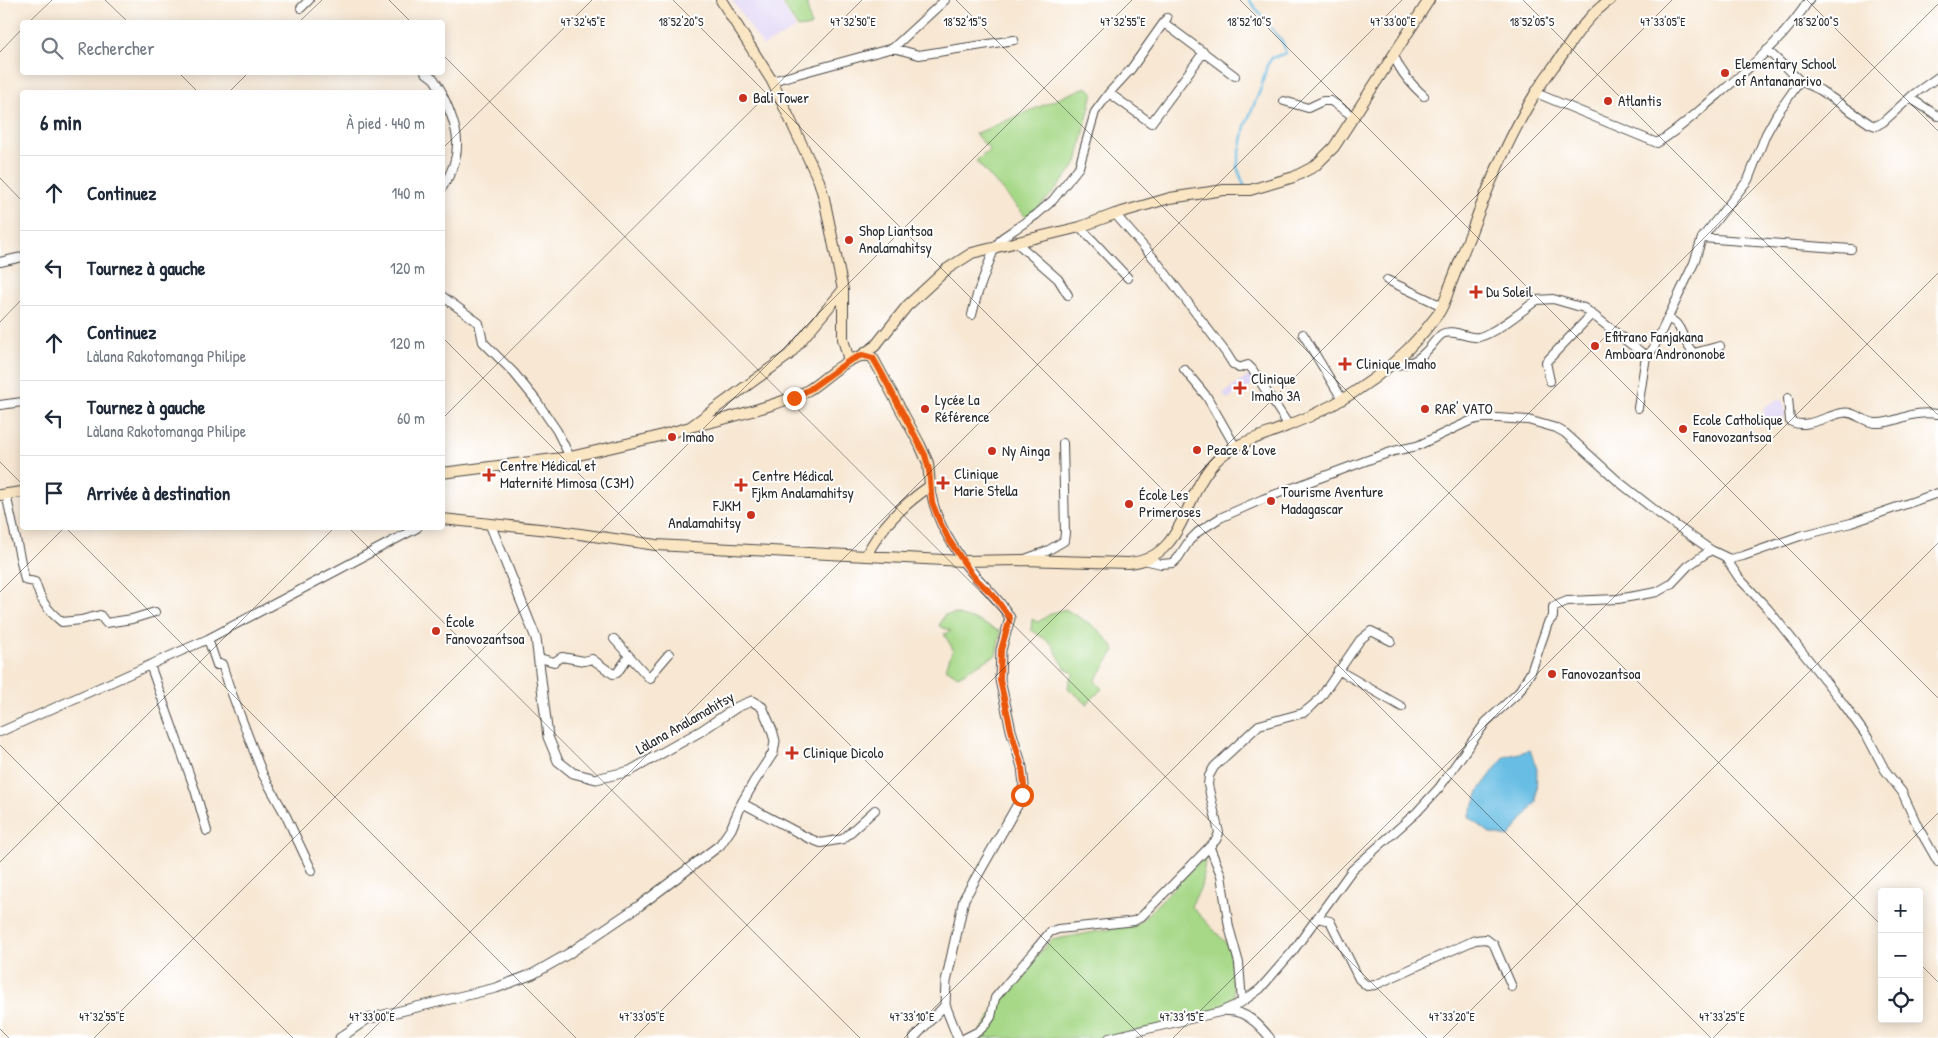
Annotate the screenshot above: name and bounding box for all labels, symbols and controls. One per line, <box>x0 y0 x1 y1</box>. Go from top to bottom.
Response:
text: 47°32'45"E <box>561 13 606 30</box>
text: 18°52'20"S <box>658 13 704 30</box>
text: 47°32'50"E <box>830 13 876 30</box>
text: 18°52'15"S <box>943 13 987 30</box>
text: 47°32'55"E <box>1100 13 1146 30</box>
text: 18°52'10"S <box>1227 13 1271 30</box>
text: 47°33'00"E <box>1370 13 1417 30</box>
text: 18°52'05"S <box>1510 13 1555 30</box>
text: 47°33'05"E <box>1640 13 1686 30</box>
text: 18°52'00"S <box>1794 13 1839 30</box>
search box <box>20 20 445 75</box>
icon: search <box>38 34 66 62</box>
text: Rechercher <box>78 35 155 61</box>
place label: Elementary School of Antananarivo <box>1735 53 1836 91</box>
marker: Elementary School of Antananarivo <box>1719 67 1731 79</box>
place label: Bali Tower <box>753 87 809 108</box>
place label: Atlantis <box>1618 90 1662 111</box>
marker: Bali Tower <box>737 92 749 104</box>
marker: Atlantis <box>1602 95 1614 107</box>
text: 6 min <box>40 108 82 137</box>
text: À pied · 440 m <box>346 112 425 134</box>
icon: ahead <box>40 179 68 207</box>
text: Continuez <box>87 180 156 206</box>
text: 140 m <box>391 182 425 204</box>
place label: Shop Liantsoa Analamahitsy <box>859 220 933 258</box>
marker: Shop Liantsoa Analamahitsy <box>843 234 855 246</box>
icon: left <box>40 254 68 282</box>
text: Tournez à gauche <box>87 255 205 281</box>
text: 120 m <box>390 257 425 279</box>
place label: Du Soleil <box>1486 281 1533 302</box>
marker: Du Soleil <box>1470 286 1482 298</box>
text: Continuez <box>87 319 156 345</box>
place label: Efitrano Fanjakana Amboara Andrononobe <box>1605 326 1725 364</box>
icon: ahead <box>40 329 68 357</box>
text: 120 m <box>390 332 425 354</box>
marker: Efitrano Fanjakana Amboara Andrononobe <box>1589 340 1601 352</box>
text: Làlana Rakotomanga Philipe <box>87 345 246 367</box>
place label: Clinique Imaho <box>1356 353 1436 374</box>
marker: Clinique Imaho <box>1338 357 1352 371</box>
place label: Clinique Imaho 3A <box>1251 368 1301 406</box>
marker: Clinique Imaho 3A <box>1233 381 1247 395</box>
route end <box>783 387 806 410</box>
place label: Lycée La Référence <box>935 389 989 427</box>
text: Tournez à gauche <box>87 394 205 420</box>
place label: RAR' VATO <box>1435 398 1493 419</box>
marker: Lycée La Référence <box>919 403 931 415</box>
marker: RAR' VATO <box>1419 403 1431 415</box>
icon: left <box>40 404 68 432</box>
text: 60 m <box>397 407 425 429</box>
place label: Ecole Catholique Fanovozantsoa <box>1692 409 1783 447</box>
text: Làlana Rakotomanga Philipe <box>87 420 246 442</box>
marker: Ecole Catholique Fanovozantsoa <box>1677 423 1689 435</box>
place label: Imaho <box>682 426 714 447</box>
marker: Imaho <box>666 431 678 443</box>
place label: Peace & Love <box>1207 439 1276 460</box>
place label: Ny Ainga <box>1002 440 1050 461</box>
marker: Peace & Love <box>1191 444 1203 456</box>
marker: Ny Ainga <box>986 445 998 457</box>
place label: Centre Médical et Maternité Mimosa (C3M) <box>500 455 634 493</box>
place label: Clinique Marie Stella <box>954 463 1018 501</box>
place label: Centre Médical Fjkm Analamahitsy <box>751 465 854 503</box>
marker: Centre Médical et Maternité Mimosa (C3M) <box>482 468 496 482</box>
marker: Clinique Marie Stella <box>936 476 950 490</box>
marker: Centre Médical Fjkm Analamahitsy <box>734 478 748 492</box>
icon: arrive <box>40 479 68 507</box>
text: Arrivée à destination <box>87 480 230 506</box>
place label: Tourisme Aventure Madagascar <box>1281 481 1384 519</box>
place label: École Les Primeroses <box>1139 484 1201 522</box>
place label: FJKM Analamahitsy <box>668 495 741 533</box>
marker: Tourisme Aventure Madagascar <box>1265 495 1277 507</box>
marker: École Les Primeroses <box>1123 498 1135 510</box>
marker: FJKM Analamahitsy <box>745 509 757 521</box>
place label: École Fanovozantsoa <box>445 611 524 649</box>
marker: École Fanovozantsoa <box>430 625 442 637</box>
place label: Fanovozantsoa <box>1561 663 1640 684</box>
marker: Fanovozantsoa <box>1546 668 1558 680</box>
street label: Làlana Analamahitsy <box>632 686 738 759</box>
place label: Clinique Dicolo <box>803 742 883 763</box>
marker: Clinique Dicolo <box>785 746 799 760</box>
route start <box>1011 784 1034 807</box>
map controls <box>1878 888 1923 1023</box>
button: + <box>1878 888 1923 933</box>
button: − <box>1878 933 1923 978</box>
button: locate <box>1878 978 1923 1023</box>
text: 47°32'55"E <box>79 1008 125 1025</box>
text: 47°33'00"E <box>349 1008 396 1025</box>
text: 47°33'05"E <box>619 1008 665 1025</box>
text: 47°33'10"E <box>890 1008 935 1025</box>
text: 47°33'15"E <box>1160 1008 1205 1025</box>
text: 47°33'20"E <box>1429 1008 1476 1025</box>
text: 47°33'25"E <box>1699 1008 1745 1025</box>

